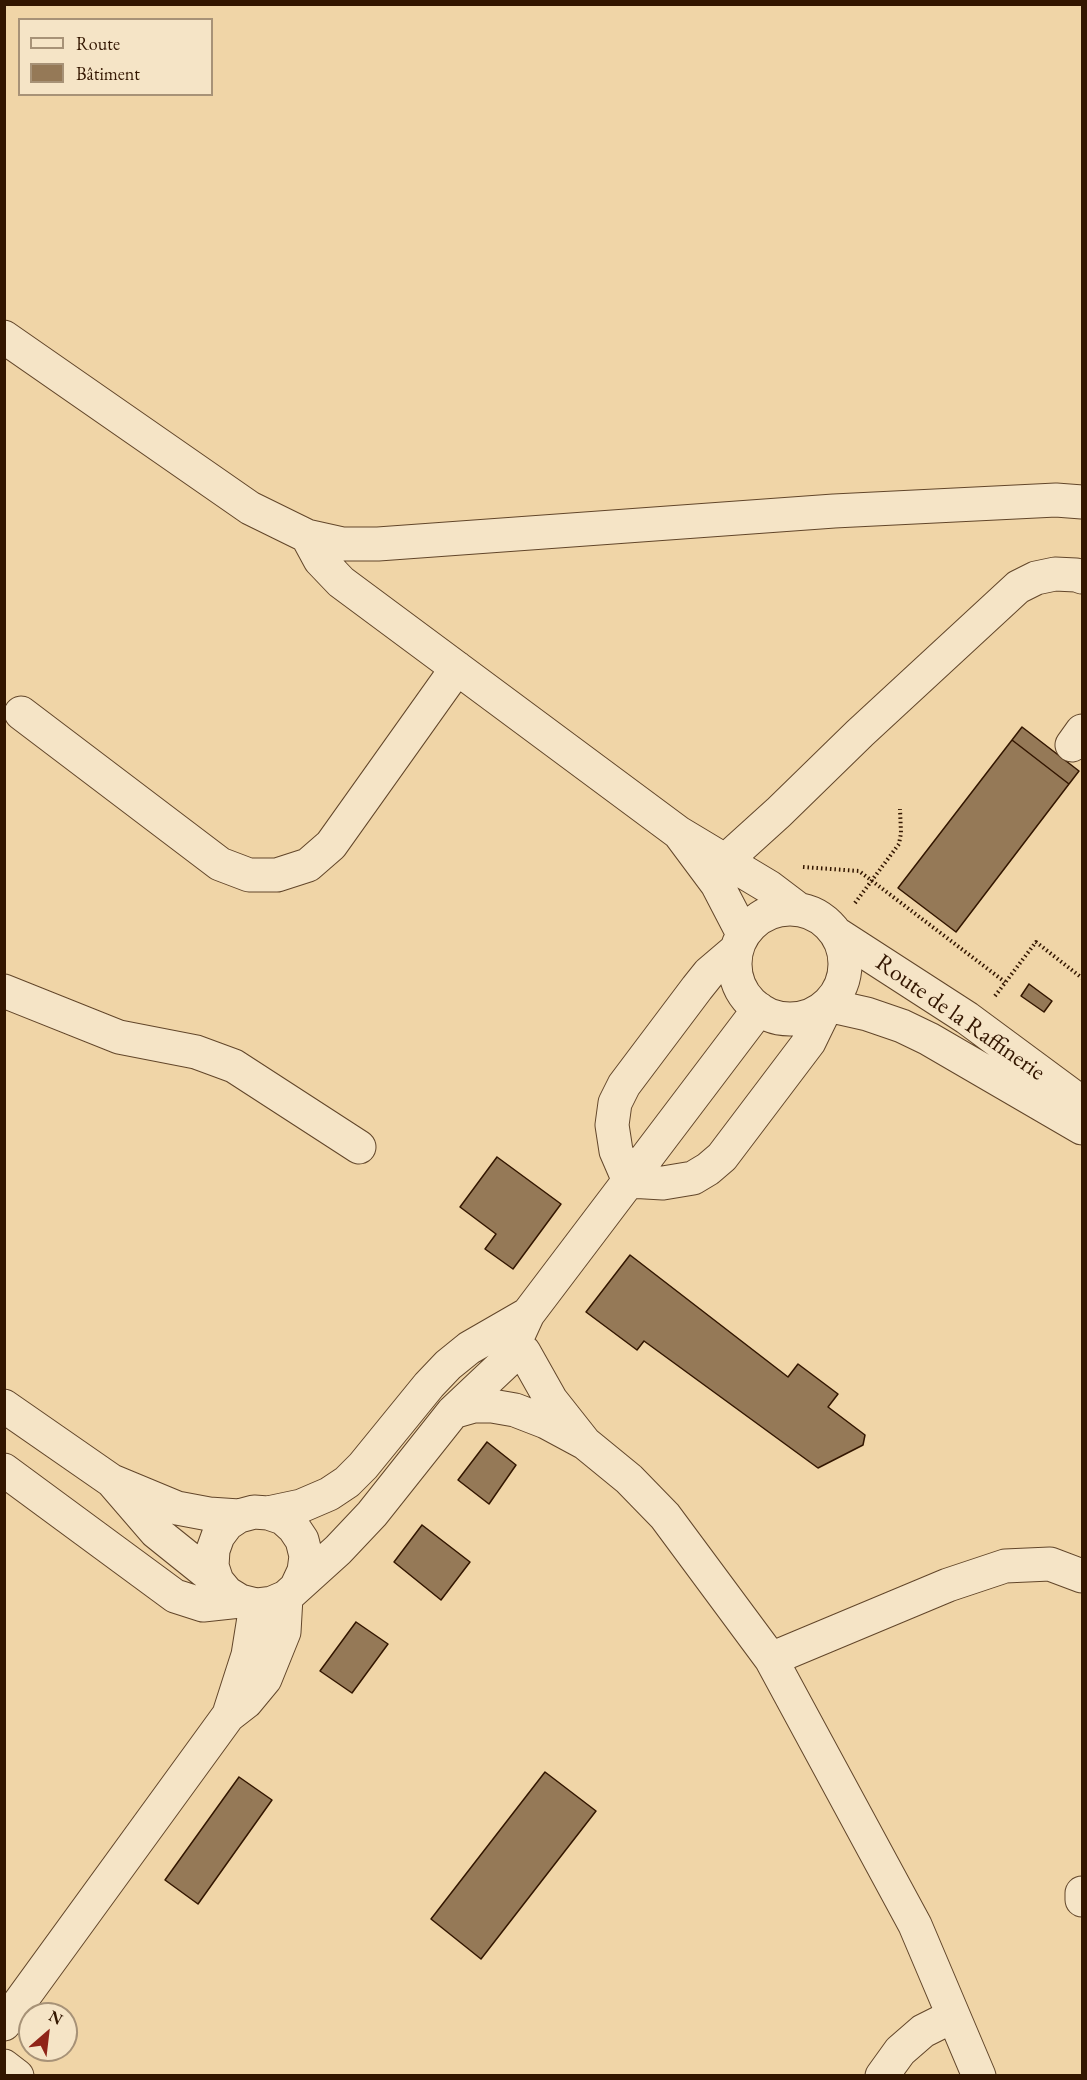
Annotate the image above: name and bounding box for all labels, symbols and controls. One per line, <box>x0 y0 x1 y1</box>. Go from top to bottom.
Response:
legend <box>18 18 213 96</box>
text: Route <box>76 32 120 55</box>
text: Bâtiment <box>76 62 140 85</box>
street label: Route de la Raffinerie <box>870 949 1050 1087</box>
north arrow <box>18 2002 78 2062</box>
text: N <box>45 2005 66 2030</box>

